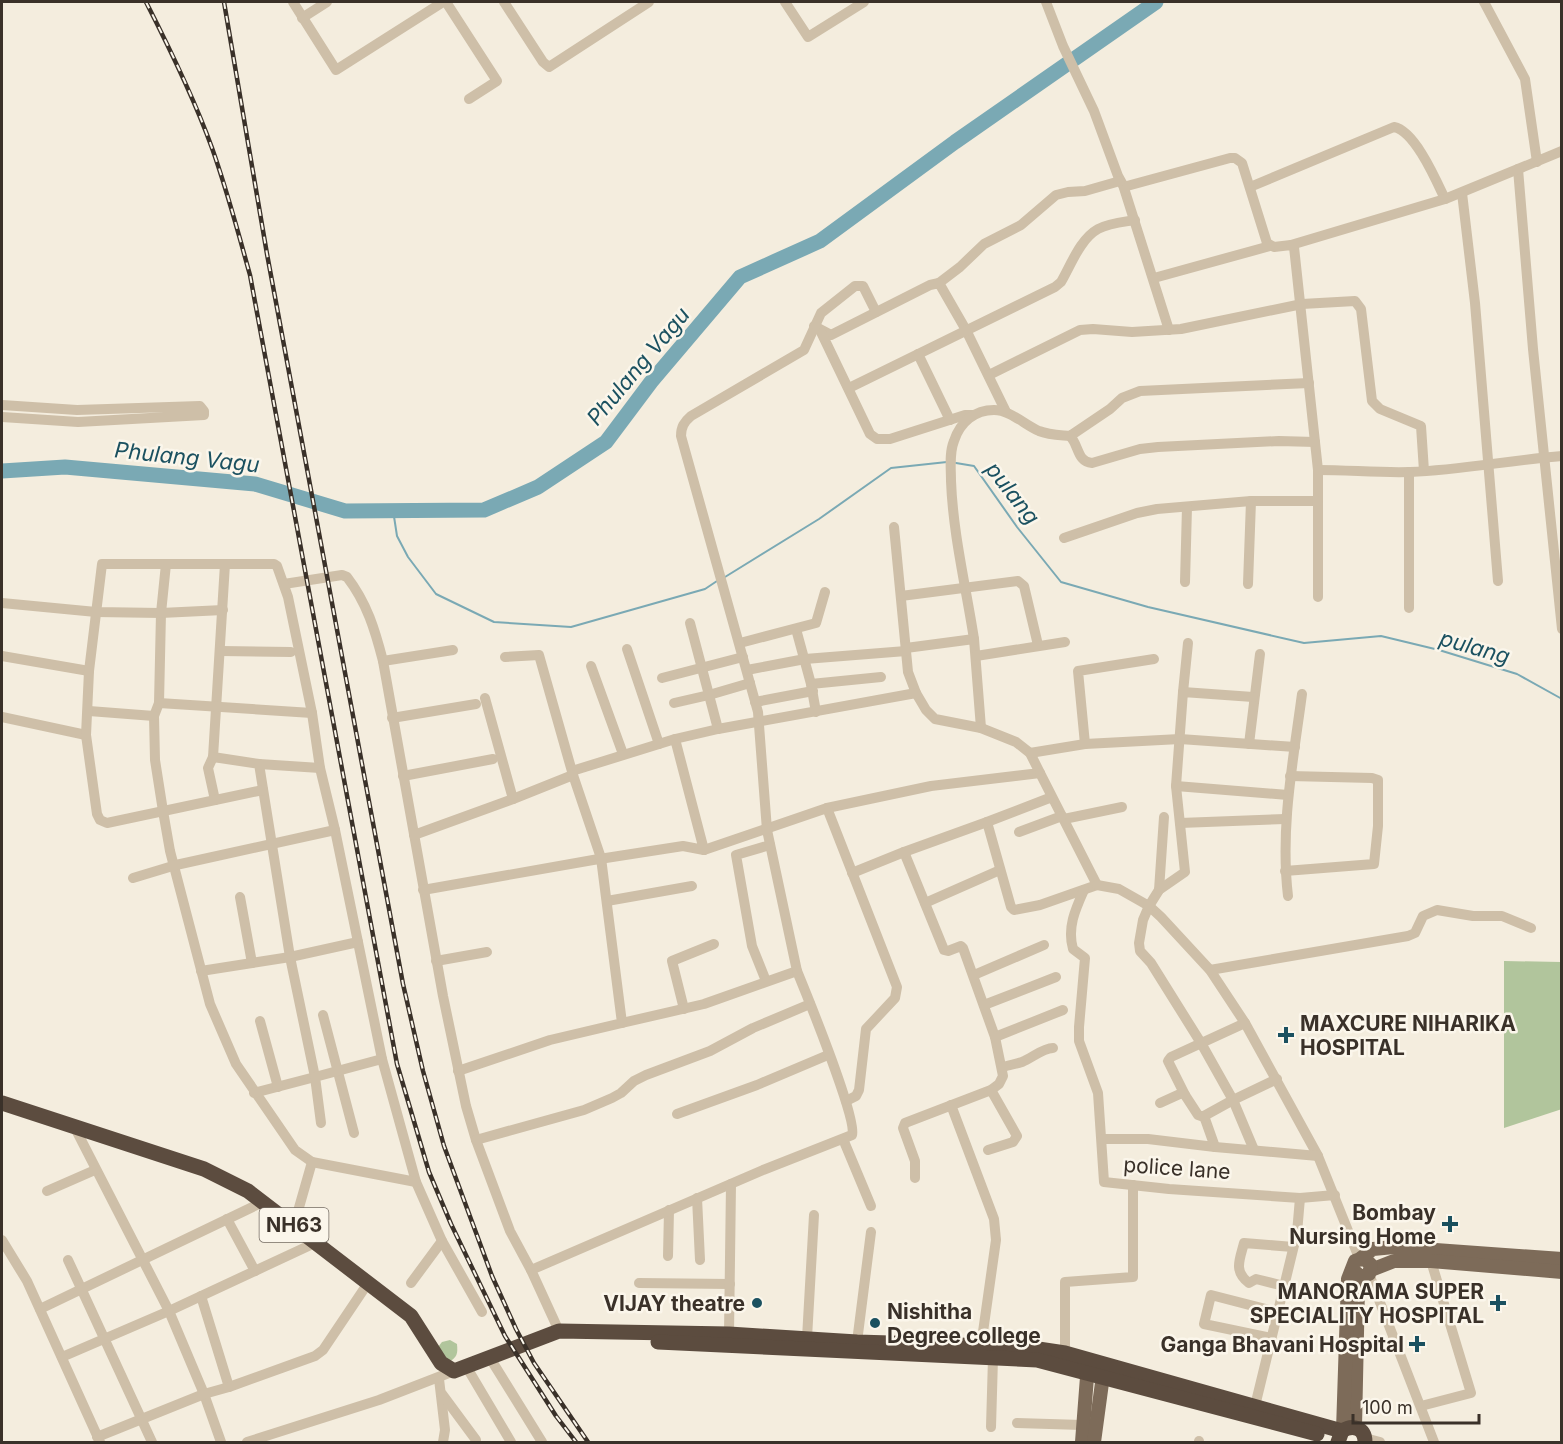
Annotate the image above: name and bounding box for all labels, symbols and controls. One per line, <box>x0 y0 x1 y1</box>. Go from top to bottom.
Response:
water label: Phulang Vagu <box>581 302 695 430</box>
water label: Phulang Vagu <box>113 436 261 478</box>
water label: pulang <box>980 456 1045 529</box>
water label: pulang <box>1436 624 1513 669</box>
place label: MAXCURE NIHARIKA HOSPITAL <box>1300 1011 1516 1060</box>
marker: MAXCURE NIHARIKA HOSPITAL <box>1277 1026 1295 1044</box>
street label: police lane <box>1123 1152 1231 1184</box>
place label: Bombay Nursing Home <box>1289 1200 1436 1249</box>
road number: NH63 <box>260 1208 328 1242</box>
marker: Bombay Nursing Home <box>1441 1215 1459 1233</box>
place label: MANORAMA SUPER SPECIALITY HOSPITAL <box>1250 1279 1484 1328</box>
place label: VIJAY theatre <box>603 1291 745 1316</box>
marker: MANORAMA SUPER SPECIALITY HOSPITAL <box>1489 1294 1507 1312</box>
marker: VIJAY theatre <box>750 1296 764 1310</box>
place label: Nishitha Degree college <box>887 1299 1041 1348</box>
marker: Nishitha Degree college <box>868 1316 882 1330</box>
place label: Ganga Bhavani Hospital <box>1160 1332 1404 1357</box>
marker: Ganga Bhavani Hospital <box>1408 1335 1426 1353</box>
scale bar <box>1353 1387 1479 1425</box>
text: 100 m <box>1362 1397 1413 1418</box>

